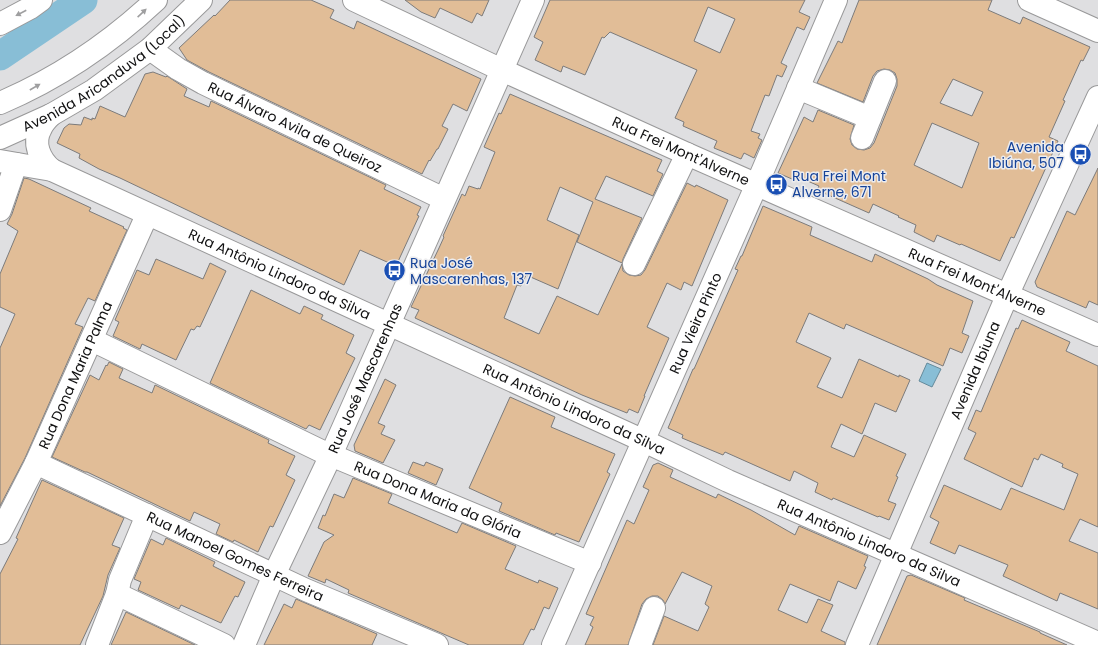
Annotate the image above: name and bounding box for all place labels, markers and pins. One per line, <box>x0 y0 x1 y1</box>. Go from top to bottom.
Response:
place label: Avenida Ibiúna, 507 <box>989 137 1064 173</box>
bus stop icon: Avenida Ibiúna, 507 <box>1067 142 1093 168</box>
place label: Rua Frei Mont Alverne, 671 <box>792 166 886 202</box>
bus stop icon: Rua Frei Mont Alverne, 671 <box>764 171 790 197</box>
place label: Rua José Mascarenhas, 137 <box>410 253 533 289</box>
bus stop icon: Rua José Mascarenhas, 137 <box>381 258 407 284</box>

